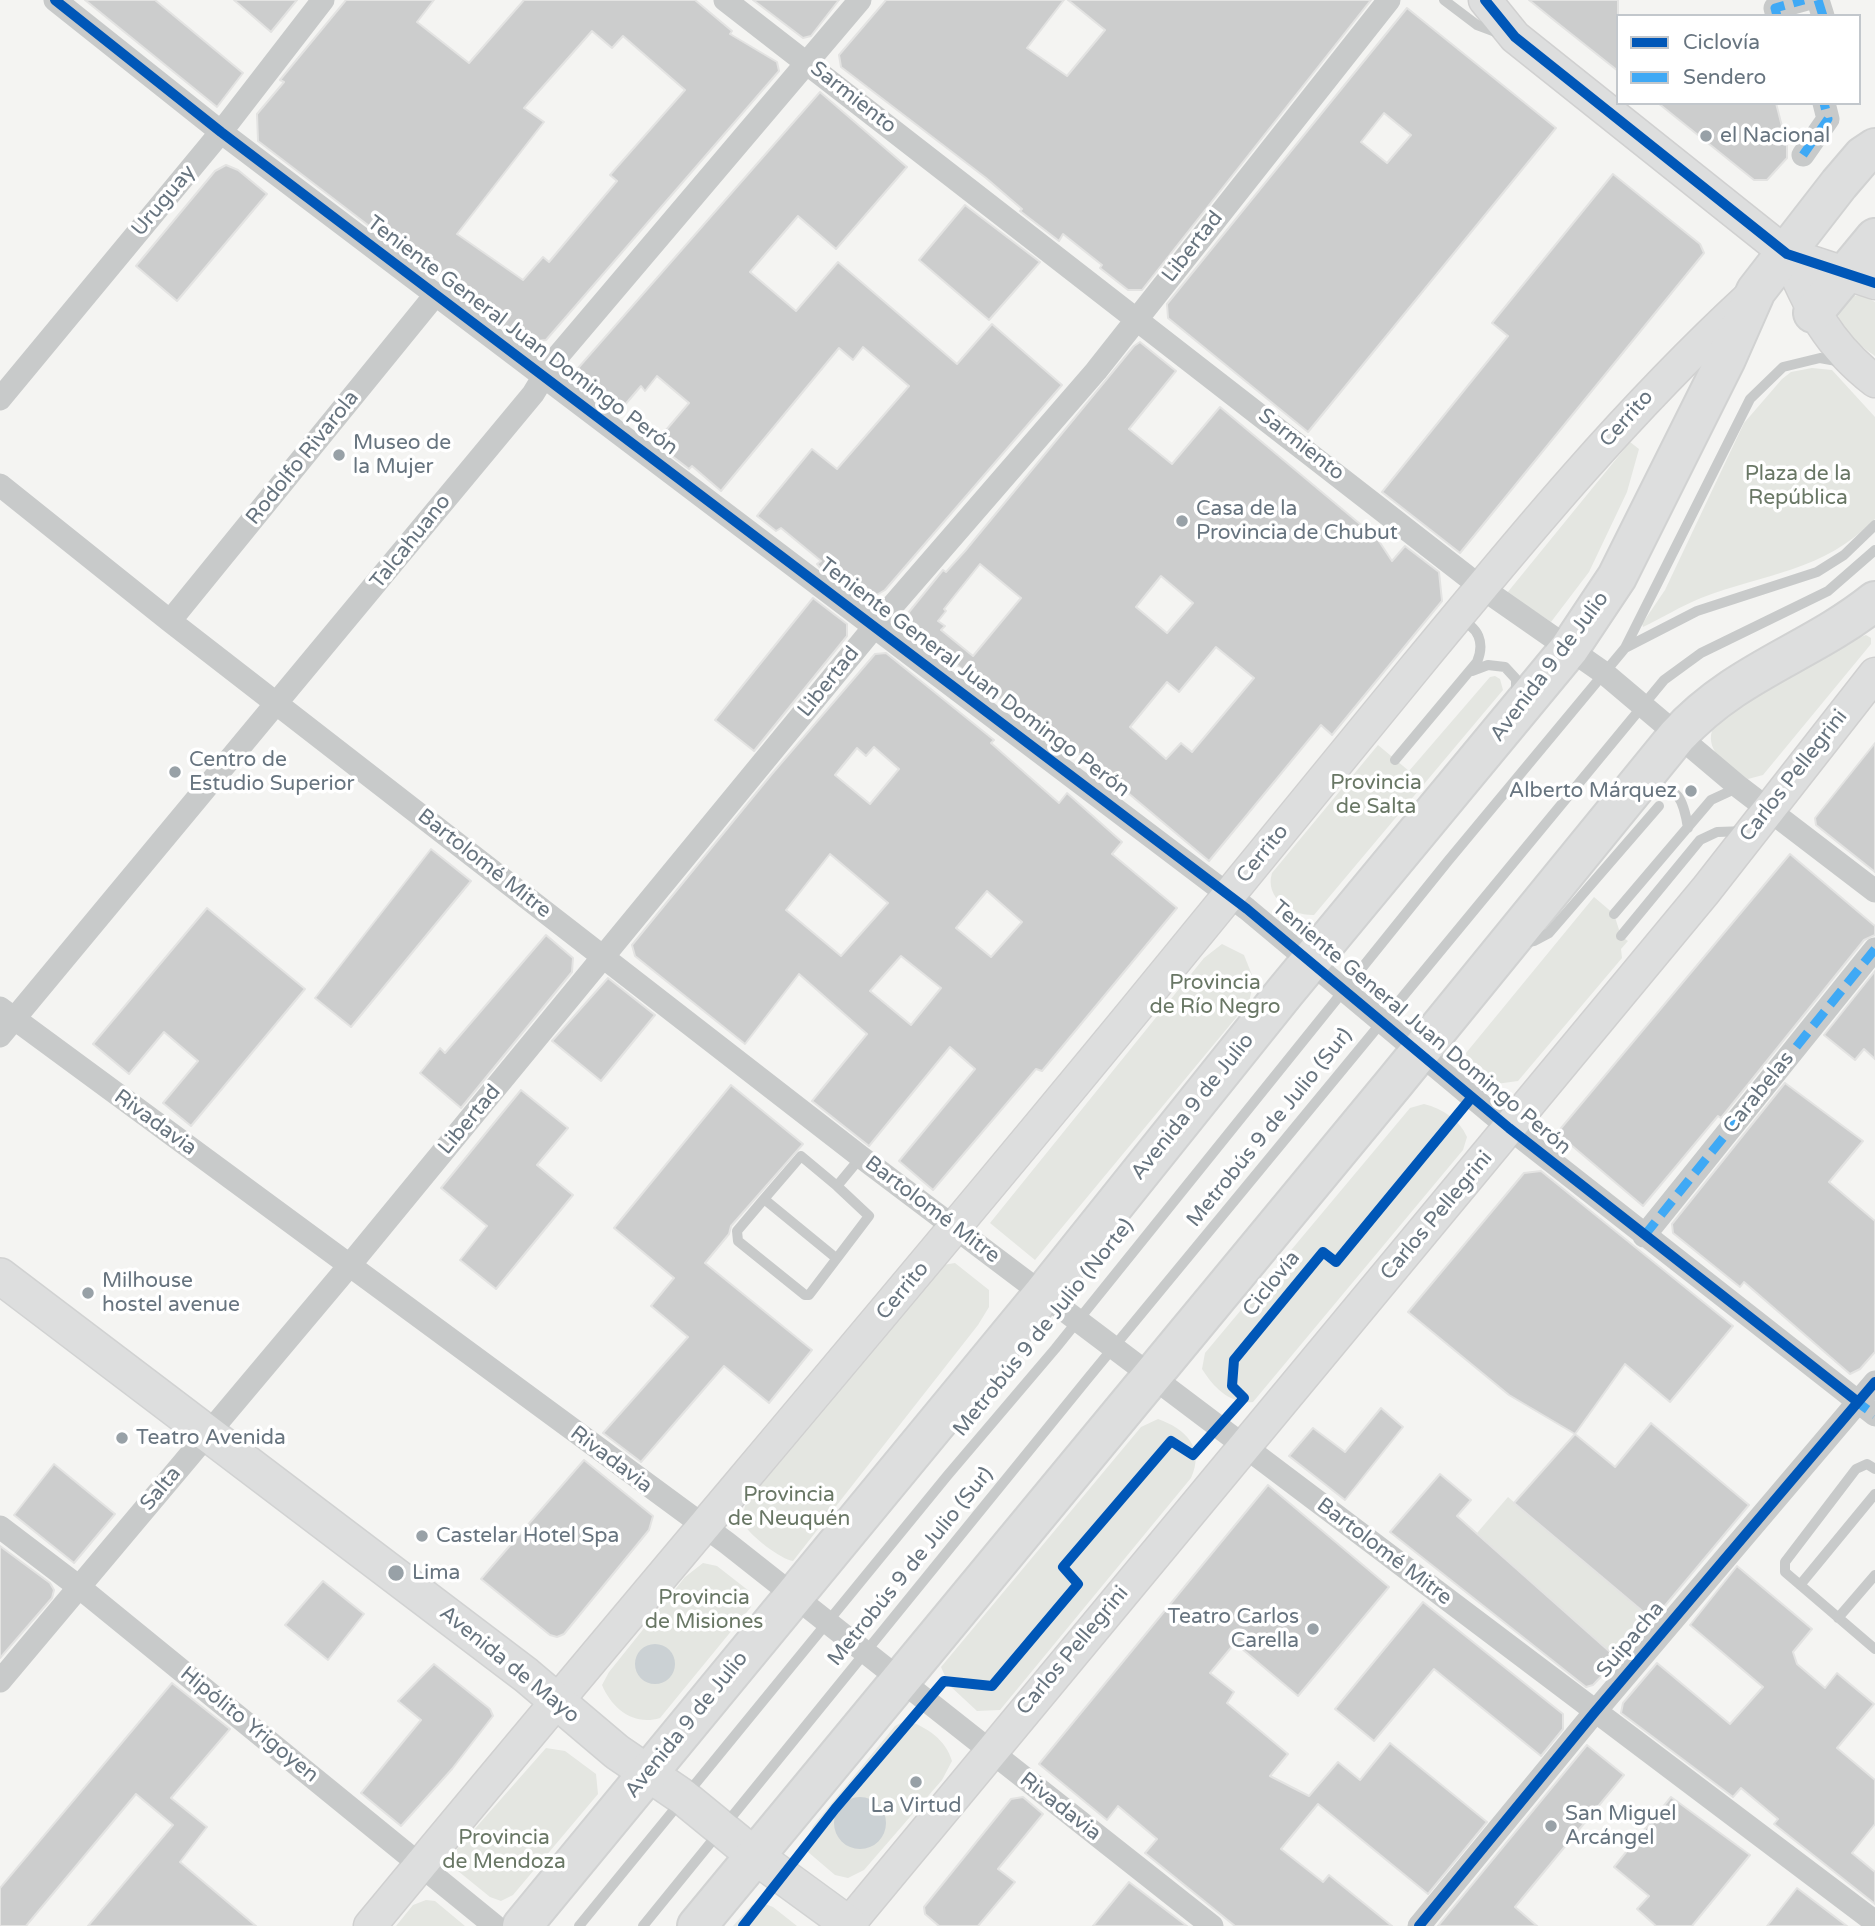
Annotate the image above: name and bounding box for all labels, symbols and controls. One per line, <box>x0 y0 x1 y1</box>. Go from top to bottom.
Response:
legend <box>1616 14 1861 105</box>
text: Ciclovía <box>1683 30 1760 55</box>
street label: Sarmiento <box>805 57 901 139</box>
text: Sendero <box>1683 65 1766 90</box>
place label: el Nacional <box>1720 123 1830 149</box>
marker: el Nacional <box>1698 128 1714 144</box>
street label: Uruguay <box>127 160 201 242</box>
street label: Libertad <box>1157 206 1229 288</box>
street label: Teniente General Juan Domingo Perón <box>362 211 682 461</box>
street label: Cerrito <box>1595 385 1659 453</box>
street label: Rodolfo Rivarola <box>241 386 365 530</box>
street label: Sarmiento <box>1253 404 1349 486</box>
place label: Museo de la Mujer <box>353 430 451 480</box>
marker: Museo de la Mujer <box>331 447 347 463</box>
park label: Plaza de la República <box>1745 461 1851 511</box>
street label: Talcahuano <box>365 490 457 594</box>
place label: Casa de la Provincia de Chubut <box>1196 496 1398 546</box>
marker: Casa de la Provincia de Chubut <box>1174 513 1190 529</box>
street label: Teniente General Juan Domingo Perón <box>814 553 1134 803</box>
street label: Avenida 9 de Julio <box>1485 587 1615 747</box>
street label: Libertad <box>793 642 865 722</box>
street label: Carlos Pellegrini <box>1735 705 1853 847</box>
place label: Centro de Estudio Superior <box>189 747 355 797</box>
marker: Centro de Estudio Superior <box>167 764 183 780</box>
park label: Provincia de Salta <box>1330 770 1422 820</box>
place label: Alberto Márquez <box>1509 778 1677 804</box>
marker: Alberto Márquez <box>1683 783 1699 799</box>
street label: Bartolomé Mitre <box>412 804 556 924</box>
street label: Cerrito <box>1232 820 1294 888</box>
street label: Teniente General Juan Domingo Perón <box>1266 895 1576 1161</box>
park label: Provincia de Río Negro <box>1149 970 1281 1020</box>
street label: Metrobús 9 de Julio (Sur) <box>1182 1023 1358 1233</box>
street label: Avenida 9 de Julio <box>1126 1029 1260 1185</box>
street label: Carabelas <box>1718 1047 1800 1139</box>
street label: Libertad <box>433 1080 507 1160</box>
street label: Rivadavia <box>109 1085 201 1161</box>
street label: Carlos Pellegrini <box>1376 1146 1498 1286</box>
street label: Bartolomé Mitre <box>859 1151 1005 1269</box>
street label: Metrobús 9 de Julio (Norte) <box>948 1214 1140 1442</box>
street label: Ciclovía <box>1238 1246 1306 1322</box>
street label: Cerrito <box>871 1257 935 1325</box>
place label: Milhouse hostel avenue <box>102 1268 240 1318</box>
marker: Milhouse hostel avenue <box>80 1285 96 1301</box>
street label: Rivadavia <box>565 1421 657 1499</box>
place label: Teatro Avenida <box>136 1425 286 1451</box>
marker: Teatro Avenida <box>114 1430 130 1446</box>
street label: Salta <box>135 1462 187 1516</box>
street label: Metrobús 9 de Julio (Sur) <box>823 1462 999 1672</box>
park label: Provincia de Neuquén <box>728 1482 850 1532</box>
street label: Bartolomé Mitre <box>1311 1493 1457 1611</box>
place label: Castelar Hotel Spa <box>436 1523 619 1549</box>
marker: Castelar Hotel Spa <box>414 1528 430 1544</box>
place label: Lima <box>412 1560 460 1586</box>
marker: Lima <box>386 1563 406 1583</box>
street label: Carlos Pellegrini <box>1012 1581 1134 1721</box>
park label: Provincia de Misiones <box>645 1585 763 1635</box>
street label: Suipacha <box>1592 1597 1670 1683</box>
street label: Avenida de Mayo <box>434 1601 584 1729</box>
place label: Teatro Carlos Carella <box>1168 1604 1299 1654</box>
marker: Teatro Carlos Carella <box>1305 1621 1321 1637</box>
street label: Avenida 9 de Julio <box>620 1647 754 1803</box>
street label: Hipólito Yrigoyen <box>175 1662 323 1788</box>
street label: Rivadavia <box>1014 1768 1106 1846</box>
marker: La Virtud <box>908 1774 924 1790</box>
place label: La Virtud <box>870 1793 962 1819</box>
place label: San Miguel Arcángel <box>1565 1801 1676 1851</box>
marker: San Miguel Arcángel <box>1543 1818 1559 1834</box>
park label: Provincia de Mendoza <box>442 1825 566 1875</box>

